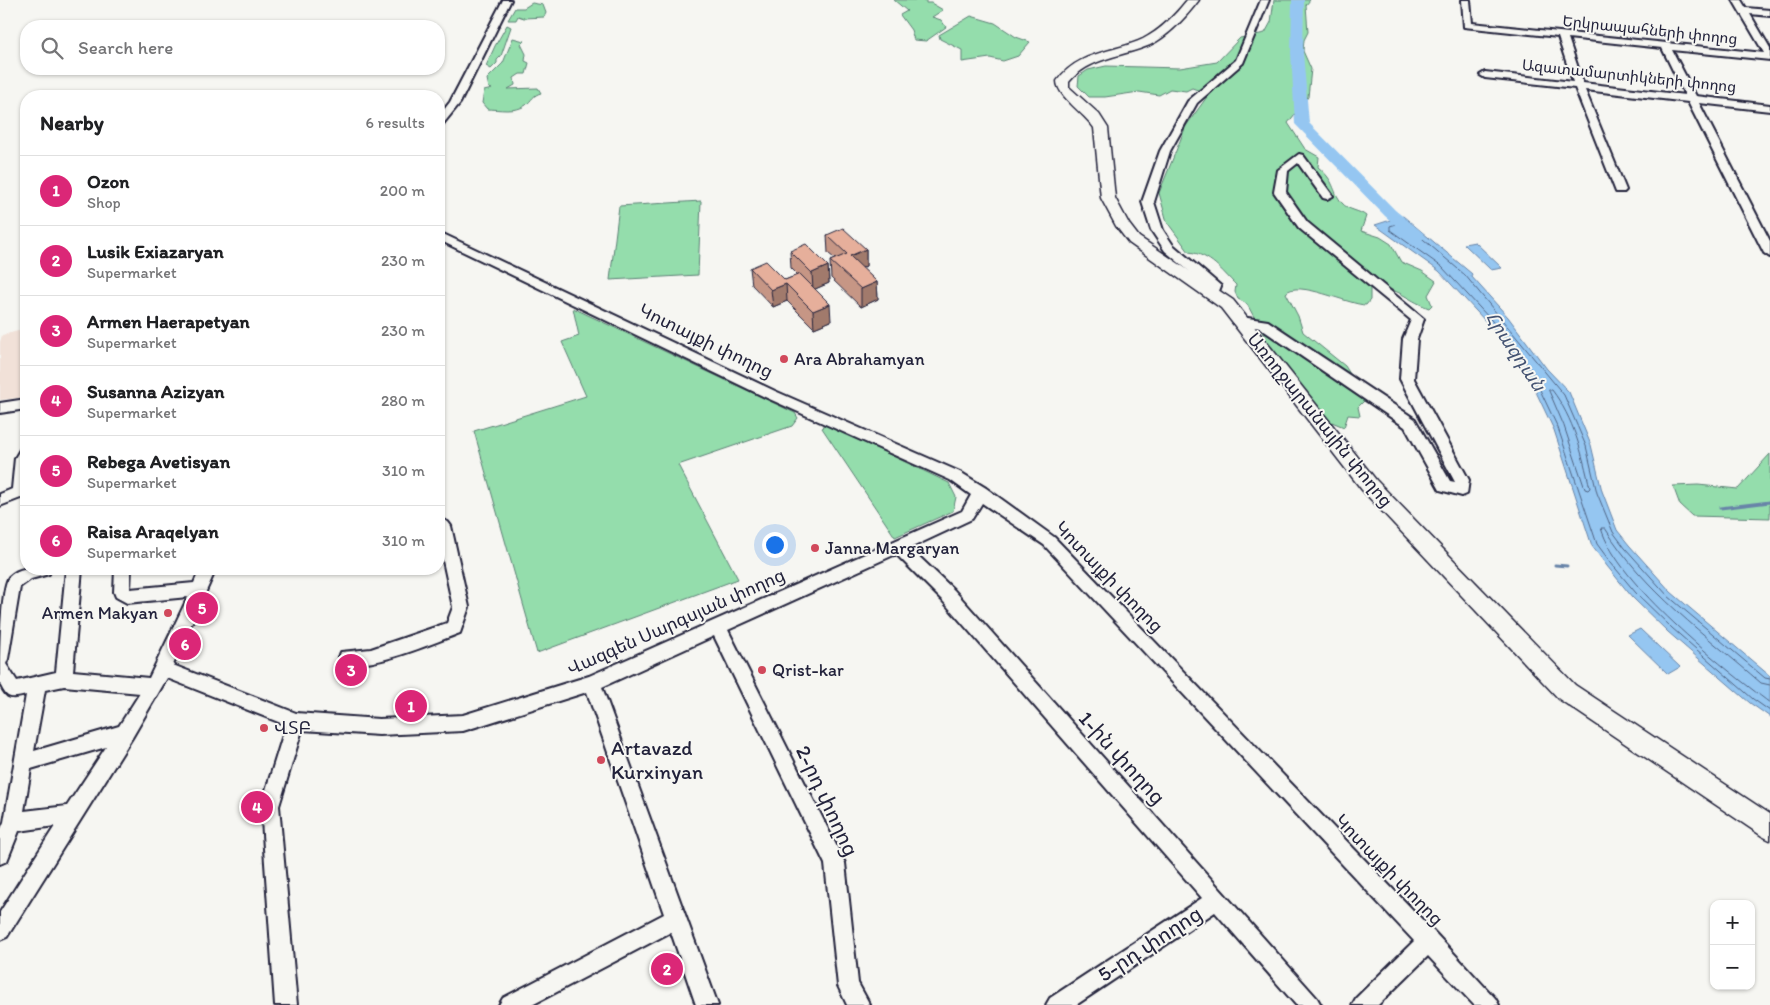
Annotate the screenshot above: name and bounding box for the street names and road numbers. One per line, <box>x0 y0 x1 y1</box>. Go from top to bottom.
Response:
street label: Երկրապահների փողոց <box>1562 12 1738 48</box>
street label: Ազատամարտիկների փողոց <box>1521 56 1737 96</box>
street label: Կոտայքի փողոց <box>635 299 777 383</box>
street label: Առողջարանային փողոց <box>1243 328 1397 512</box>
street label: Կոտայքի փողոց <box>1050 517 1168 637</box>
street label: Վազգեն Սարգսյան փողոց <box>564 564 788 680</box>
street label: 1-ին փողոց <box>1074 706 1171 810</box>
street label: 2-րդ փողոց <box>791 741 864 860</box>
street label: Կոտայքի փողոց <box>1330 810 1448 930</box>
street label: 5-րդ փողոց <box>1093 901 1207 987</box>

